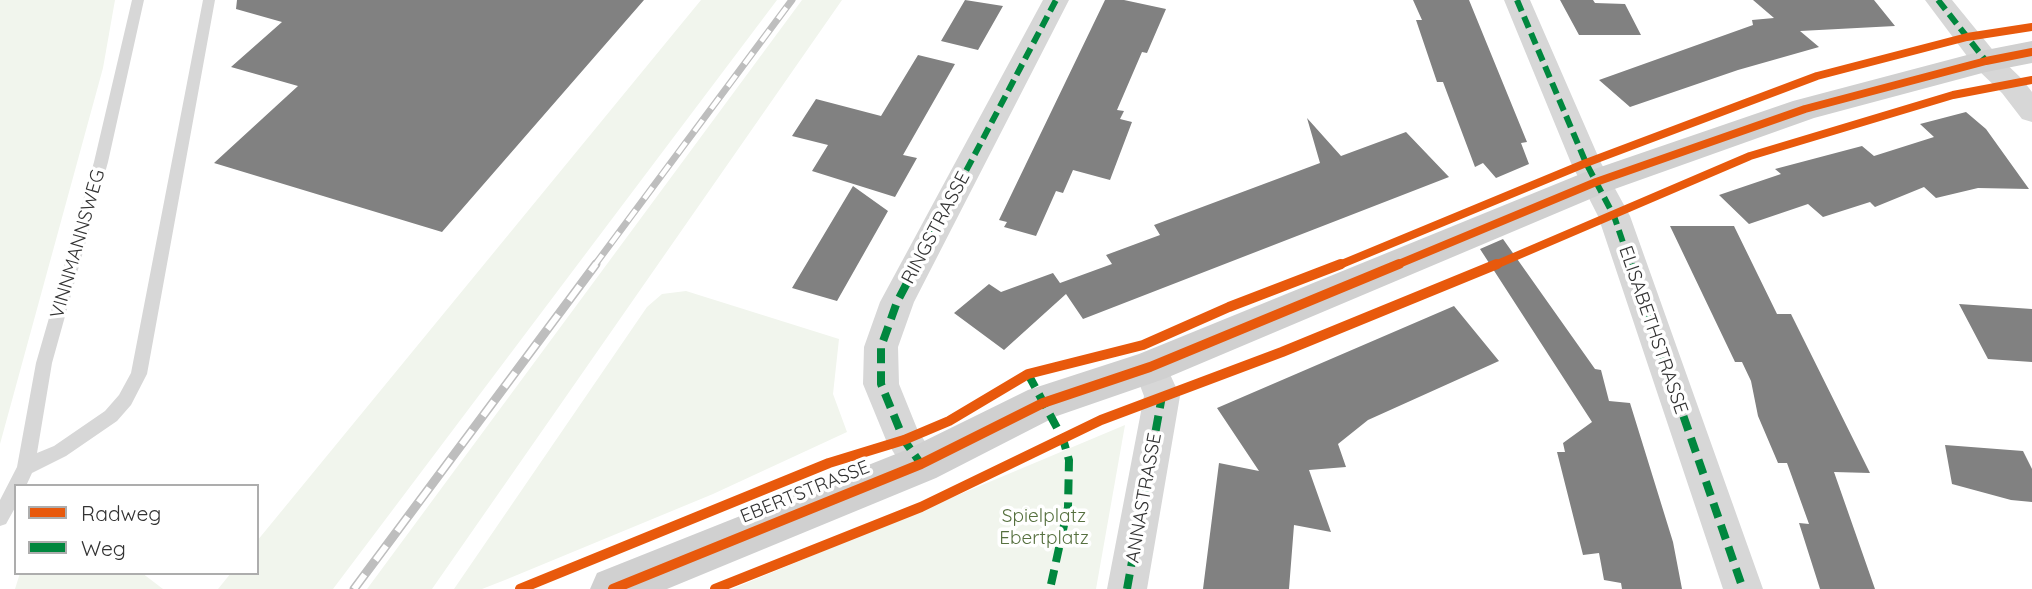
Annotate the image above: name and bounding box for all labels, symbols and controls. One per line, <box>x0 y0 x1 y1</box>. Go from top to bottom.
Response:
street label: VINNMANNSWEG <box>46 167 110 321</box>
street label: RINGSTRASSE <box>897 168 975 288</box>
street label: ELISABETHSTRASSE <box>1614 243 1692 417</box>
street label: ANNASTRASSE <box>1121 431 1167 565</box>
street label: EBERTSTRASSE <box>737 456 873 528</box>
legend <box>14 484 259 575</box>
text: Radweg <box>81 500 161 526</box>
park label: Spielplatz Ebertplatz <box>999 505 1089 549</box>
text: Weg <box>81 535 126 561</box>

